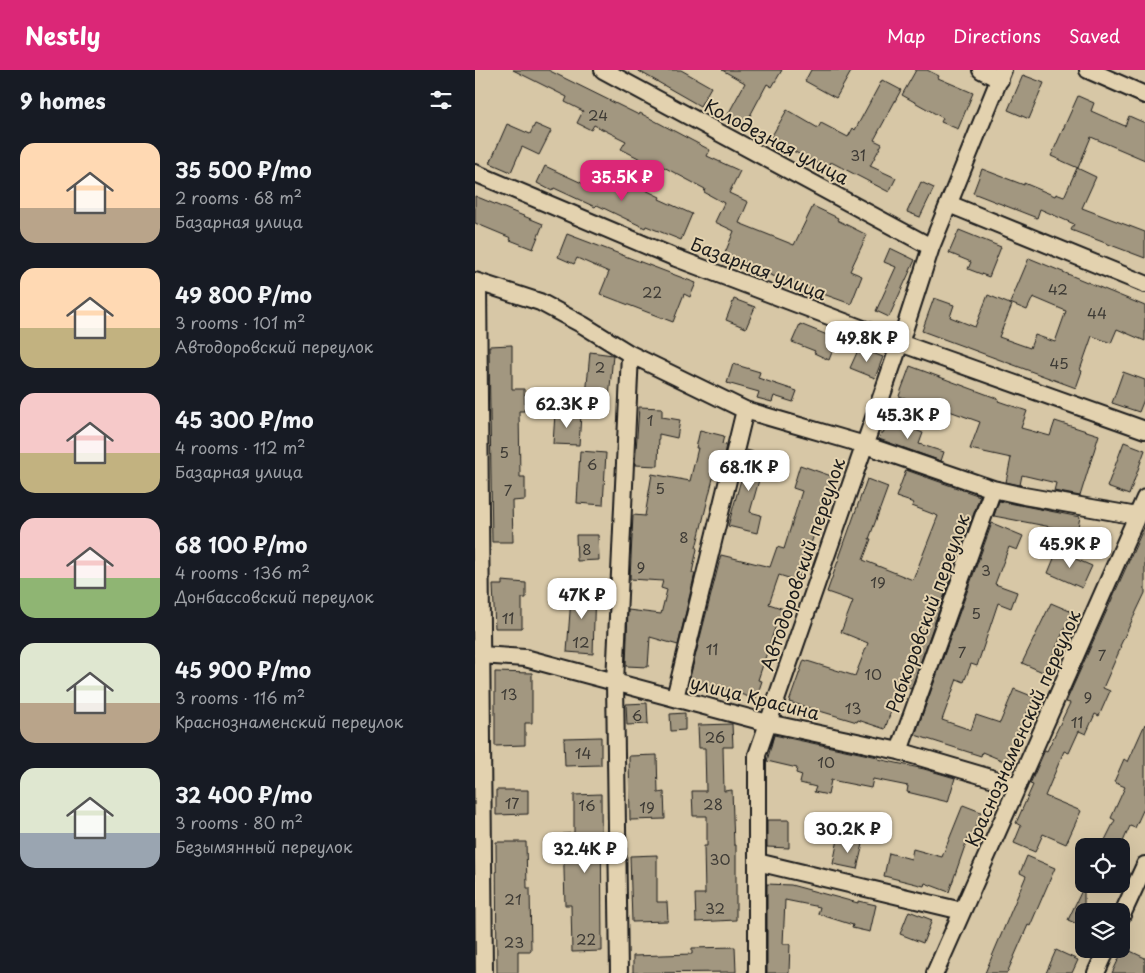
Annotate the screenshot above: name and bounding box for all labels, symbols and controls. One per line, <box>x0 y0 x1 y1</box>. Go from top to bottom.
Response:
text: Nestly <box>25 17 101 53</box>
text: Map <box>887 22 925 49</box>
text: Directions <box>953 22 1041 49</box>
text: Saved <box>1069 22 1120 49</box>
text: 9 homes <box>20 84 106 116</box>
icon: filters <box>427 86 455 114</box>
street label: Колодезная улица <box>700 91 855 191</box>
house number: 24 <box>588 103 608 126</box>
house number: 31 <box>850 143 866 166</box>
text: 35 500 ₽/mo <box>175 153 312 185</box>
pin: 35.5K ₽ <box>576 160 668 202</box>
icon: home <box>60 163 120 223</box>
text: 35.5K ₽ <box>591 164 653 188</box>
text: 2 rooms · 68 m² <box>175 185 302 209</box>
text: Базарная улица <box>175 209 303 233</box>
street label: Базарная улица <box>687 230 832 307</box>
house number: 42 <box>1048 277 1068 300</box>
text: 49 800 ₽/mo <box>175 278 312 310</box>
house number: 22 <box>642 280 662 303</box>
icon: home <box>60 288 120 348</box>
house number: 44 <box>1087 301 1107 324</box>
text: 3 rooms · 101 m² <box>175 310 306 334</box>
pin: 49.8K ₽ <box>821 320 913 363</box>
text: 49.8K ₽ <box>836 325 898 349</box>
text: Автодоровский переулок <box>175 334 373 358</box>
house number: 45 <box>1049 351 1069 374</box>
house number: 2 <box>595 355 605 378</box>
pin: 62.3K ₽ <box>521 386 613 429</box>
text: 62.3K ₽ <box>536 391 598 415</box>
pin: 45.3K ₽ <box>862 398 954 440</box>
text: 45.3K ₽ <box>876 402 940 426</box>
text: 45 300 ₽/mo <box>175 403 314 435</box>
house number: 1 <box>647 408 653 431</box>
icon: home <box>60 413 120 473</box>
text: 4 rooms · 112 m² <box>175 435 305 459</box>
house number: 5 <box>499 440 509 463</box>
pin: 68.1K ₽ <box>703 450 795 492</box>
house number: 6 <box>587 452 597 475</box>
text: 68.1K ₽ <box>720 454 778 478</box>
street label: Автодоровский переулок <box>753 454 851 674</box>
text: Базарная улица <box>175 459 303 483</box>
house number: 5 <box>655 476 665 499</box>
house number: 7 <box>504 478 513 501</box>
street label: Рабкоровский переулок <box>878 510 976 716</box>
house number: 8 <box>679 525 689 548</box>
pin: 45.9K ₽ <box>1024 526 1116 569</box>
text: 68 100 ₽/mo <box>175 528 307 560</box>
text: 45.9K ₽ <box>1040 531 1100 555</box>
house number: 8 <box>582 537 592 560</box>
icon: home <box>60 538 120 598</box>
house number: 9 <box>637 555 645 578</box>
house number: 3 <box>981 558 991 581</box>
text: 4 rooms · 136 m² <box>175 560 310 584</box>
house number: 19 <box>870 570 886 593</box>
pin: 47K ₽ <box>547 578 617 620</box>
text: 47K ₽ <box>558 582 606 606</box>
text: Донбассовский переулок <box>175 584 374 608</box>
house number: 5 <box>971 601 981 624</box>
street label: Краснознаменский переулок <box>957 605 1087 851</box>
house number: 11 <box>502 606 514 629</box>
house number: 12 <box>572 630 590 653</box>
house number: 11 <box>706 637 718 660</box>
house number: 7 <box>958 640 967 663</box>
house number: 7 <box>1098 643 1107 666</box>
text: 45 900 ₽/mo <box>175 653 311 685</box>
house number: 10 <box>864 662 882 685</box>
icon: home <box>60 663 120 723</box>
street label: улица Красина <box>687 668 823 726</box>
house number: 13 <box>501 682 517 705</box>
text: 3 rooms · 116 m² <box>175 685 305 709</box>
house number: 9 <box>1084 685 1092 708</box>
house number: 13 <box>845 696 861 719</box>
house number: 6 <box>632 703 642 726</box>
text: Краснознаменский переулок <box>175 709 403 733</box>
house number: 11 <box>1071 710 1083 733</box>
house number: 26 <box>705 725 725 748</box>
house number: 14 <box>575 741 591 764</box>
house number: 10 <box>817 750 835 773</box>
text: 32 400 ₽/mo <box>175 778 312 810</box>
icon: home <box>60 788 120 848</box>
house number: 17 <box>505 791 519 814</box>
house number: 28 <box>703 792 723 815</box>
house number: 16 <box>578 793 596 816</box>
house number: 19 <box>639 795 655 818</box>
text: 3 rooms · 80 m² <box>175 810 303 834</box>
pin: 30.2K ₽ <box>802 812 894 854</box>
text: 30.2K ₽ <box>815 816 881 840</box>
pin: 32.4K ₽ <box>539 832 631 874</box>
text: Безымянный переулок <box>175 834 352 858</box>
text: 32.4K ₽ <box>553 836 617 860</box>
map controls <box>1075 838 1130 958</box>
button: locate <box>1075 838 1130 893</box>
house number: 30 <box>710 847 730 870</box>
house number: 21 <box>504 887 522 910</box>
house number: 32 <box>705 896 725 919</box>
button: layers <box>1075 903 1130 958</box>
house number: 22 <box>576 927 596 950</box>
house number: 23 <box>504 930 524 953</box>

